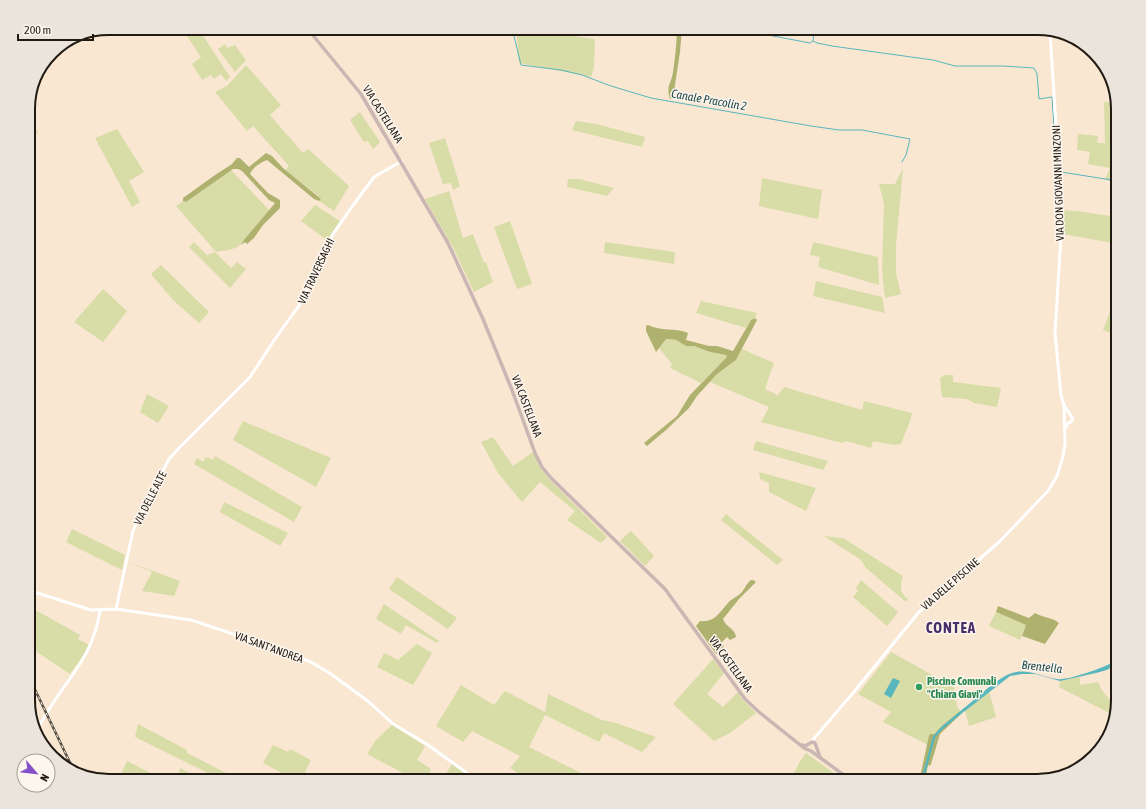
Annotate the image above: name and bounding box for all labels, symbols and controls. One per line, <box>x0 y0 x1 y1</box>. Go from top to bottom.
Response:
scale bar <box>18 16 93 42</box>
text: 200 m <box>24 23 51 37</box>
street label: VIA CASTELLANA <box>361 83 406 145</box>
water label: Canale Pracolin 2 <box>670 86 748 114</box>
street label: VIA DON GIOVANNI MINZONI <box>1050 125 1066 241</box>
street label: VIA TRAVERSAGHI <box>296 236 336 306</box>
street label: VIA CASTELLANA <box>510 373 545 439</box>
street label: VIA DELLE ALTE <box>131 469 169 527</box>
street label: VIA DELLE PISCINE <box>919 556 981 612</box>
district label: CONTEA <box>926 619 976 636</box>
street label: VIA SANT'ANDREA <box>233 629 305 665</box>
street label: VIA CASTELLANA <box>707 634 755 694</box>
water label: Brentella <box>1021 658 1063 676</box>
place label: Piscine Comunali "Chiara Giavi" <box>927 675 997 700</box>
marker: Piscine Comunali "Chiara Giavi" <box>914 682 924 692</box>
north arrow <box>16 753 56 793</box>
text: N <box>38 772 52 783</box>

